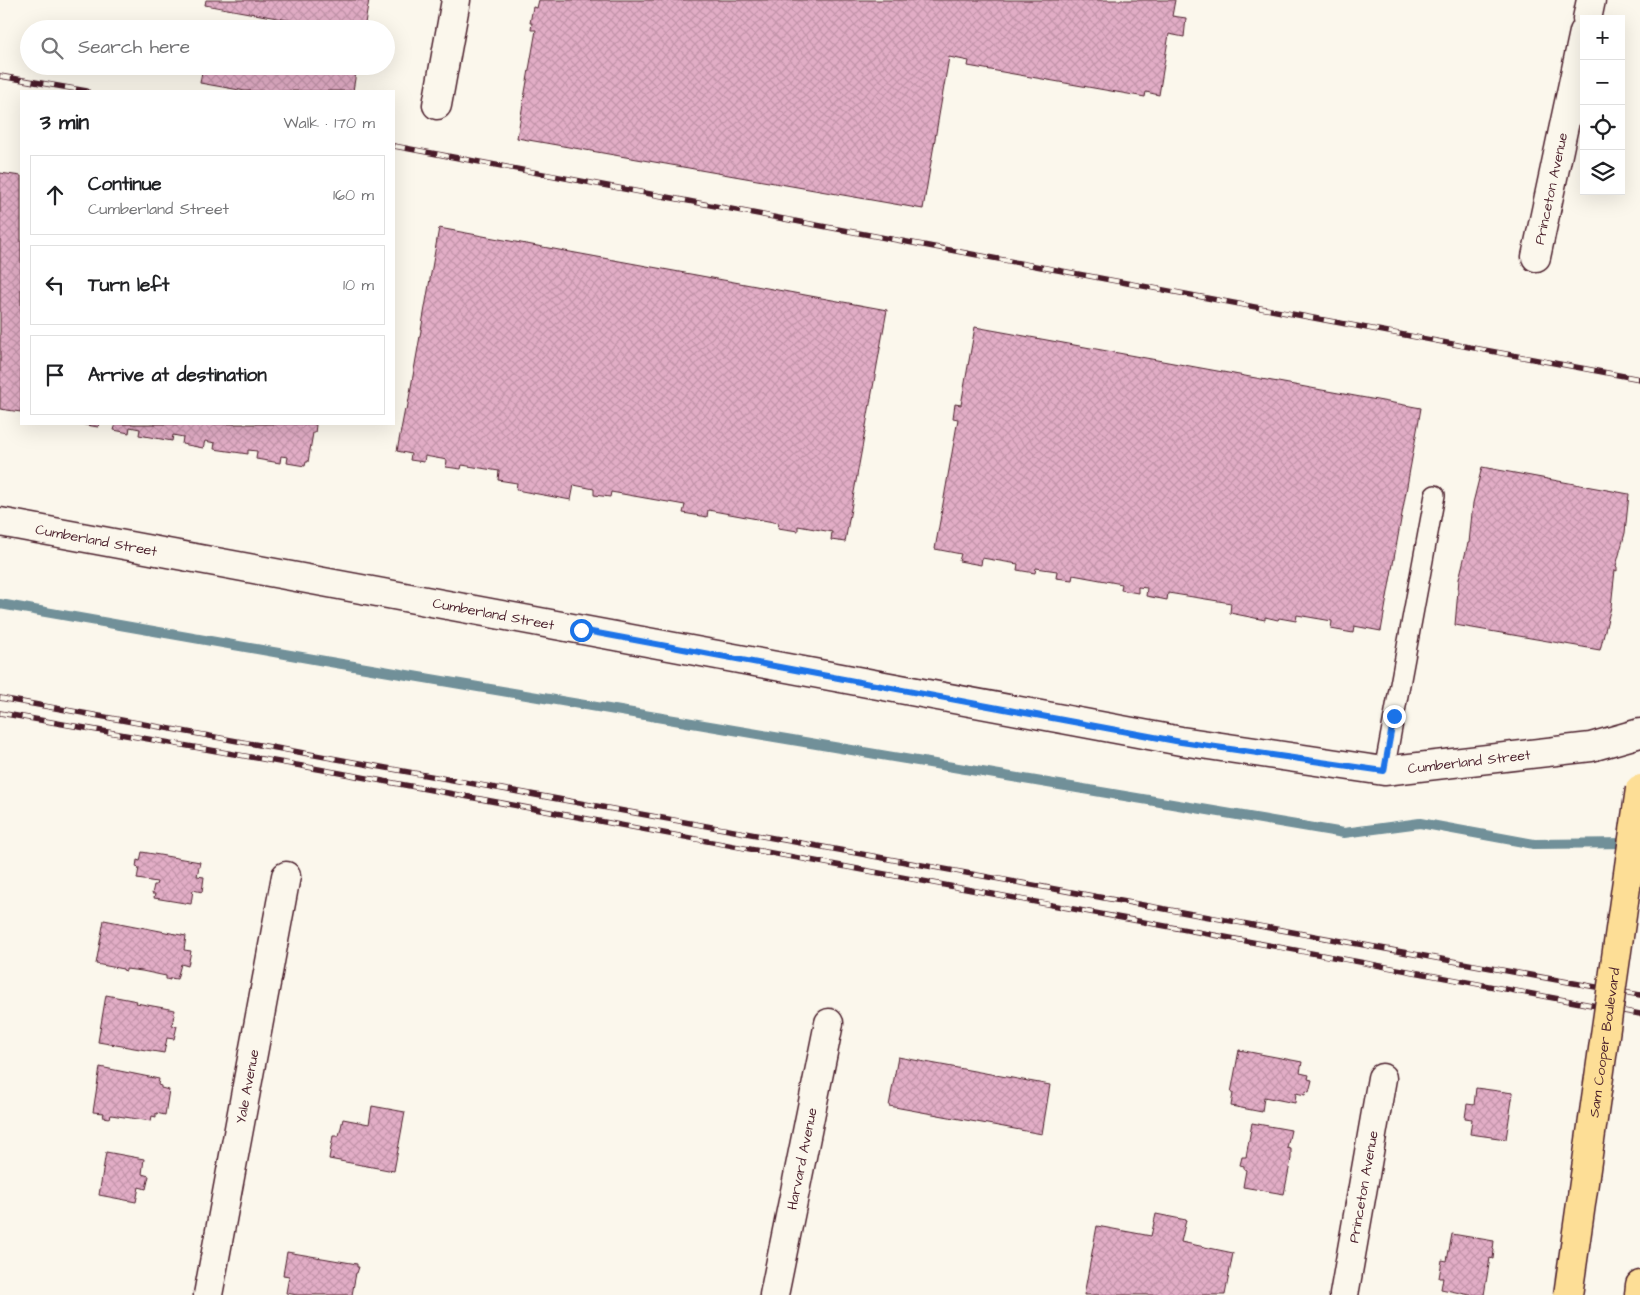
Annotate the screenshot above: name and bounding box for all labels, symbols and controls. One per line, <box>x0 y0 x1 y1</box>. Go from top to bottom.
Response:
map controls <box>1580 15 1625 195</box>
button: + <box>1580 15 1625 60</box>
search box <box>20 20 395 75</box>
icon: search <box>38 34 66 62</box>
text: Search here <box>78 34 190 61</box>
button: − <box>1580 60 1625 105</box>
button: locate <box>1580 105 1625 150</box>
text: 3 min <box>40 108 89 137</box>
text: Walk · 170 m <box>284 112 375 134</box>
street label: Princeton Avenue <box>1530 131 1573 247</box>
button: layers <box>1580 150 1625 195</box>
text: Continue <box>88 171 162 198</box>
icon: ahead <box>41 181 69 209</box>
text: 160 m <box>333 184 374 206</box>
text: Cumberland Street <box>88 198 229 220</box>
icon: left <box>41 271 69 299</box>
text: Turn left <box>88 272 169 299</box>
text: 10 m <box>343 274 374 296</box>
icon: arrive <box>41 361 69 389</box>
text: Arrive at destination <box>88 362 267 389</box>
street label: Cumberland Street <box>34 520 159 562</box>
street label: Cumberland Street <box>431 593 556 636</box>
route start <box>570 619 593 642</box>
route end <box>1383 705 1406 728</box>
street label: Cumberland Street <box>1407 745 1532 779</box>
street label: Sam Cooper Boulevard <box>1584 966 1625 1119</box>
street label: Yale Avenue <box>231 1047 265 1126</box>
street label: Harvard Avenue <box>782 1106 823 1212</box>
street label: Princeton Avenue <box>1344 1129 1384 1245</box>

